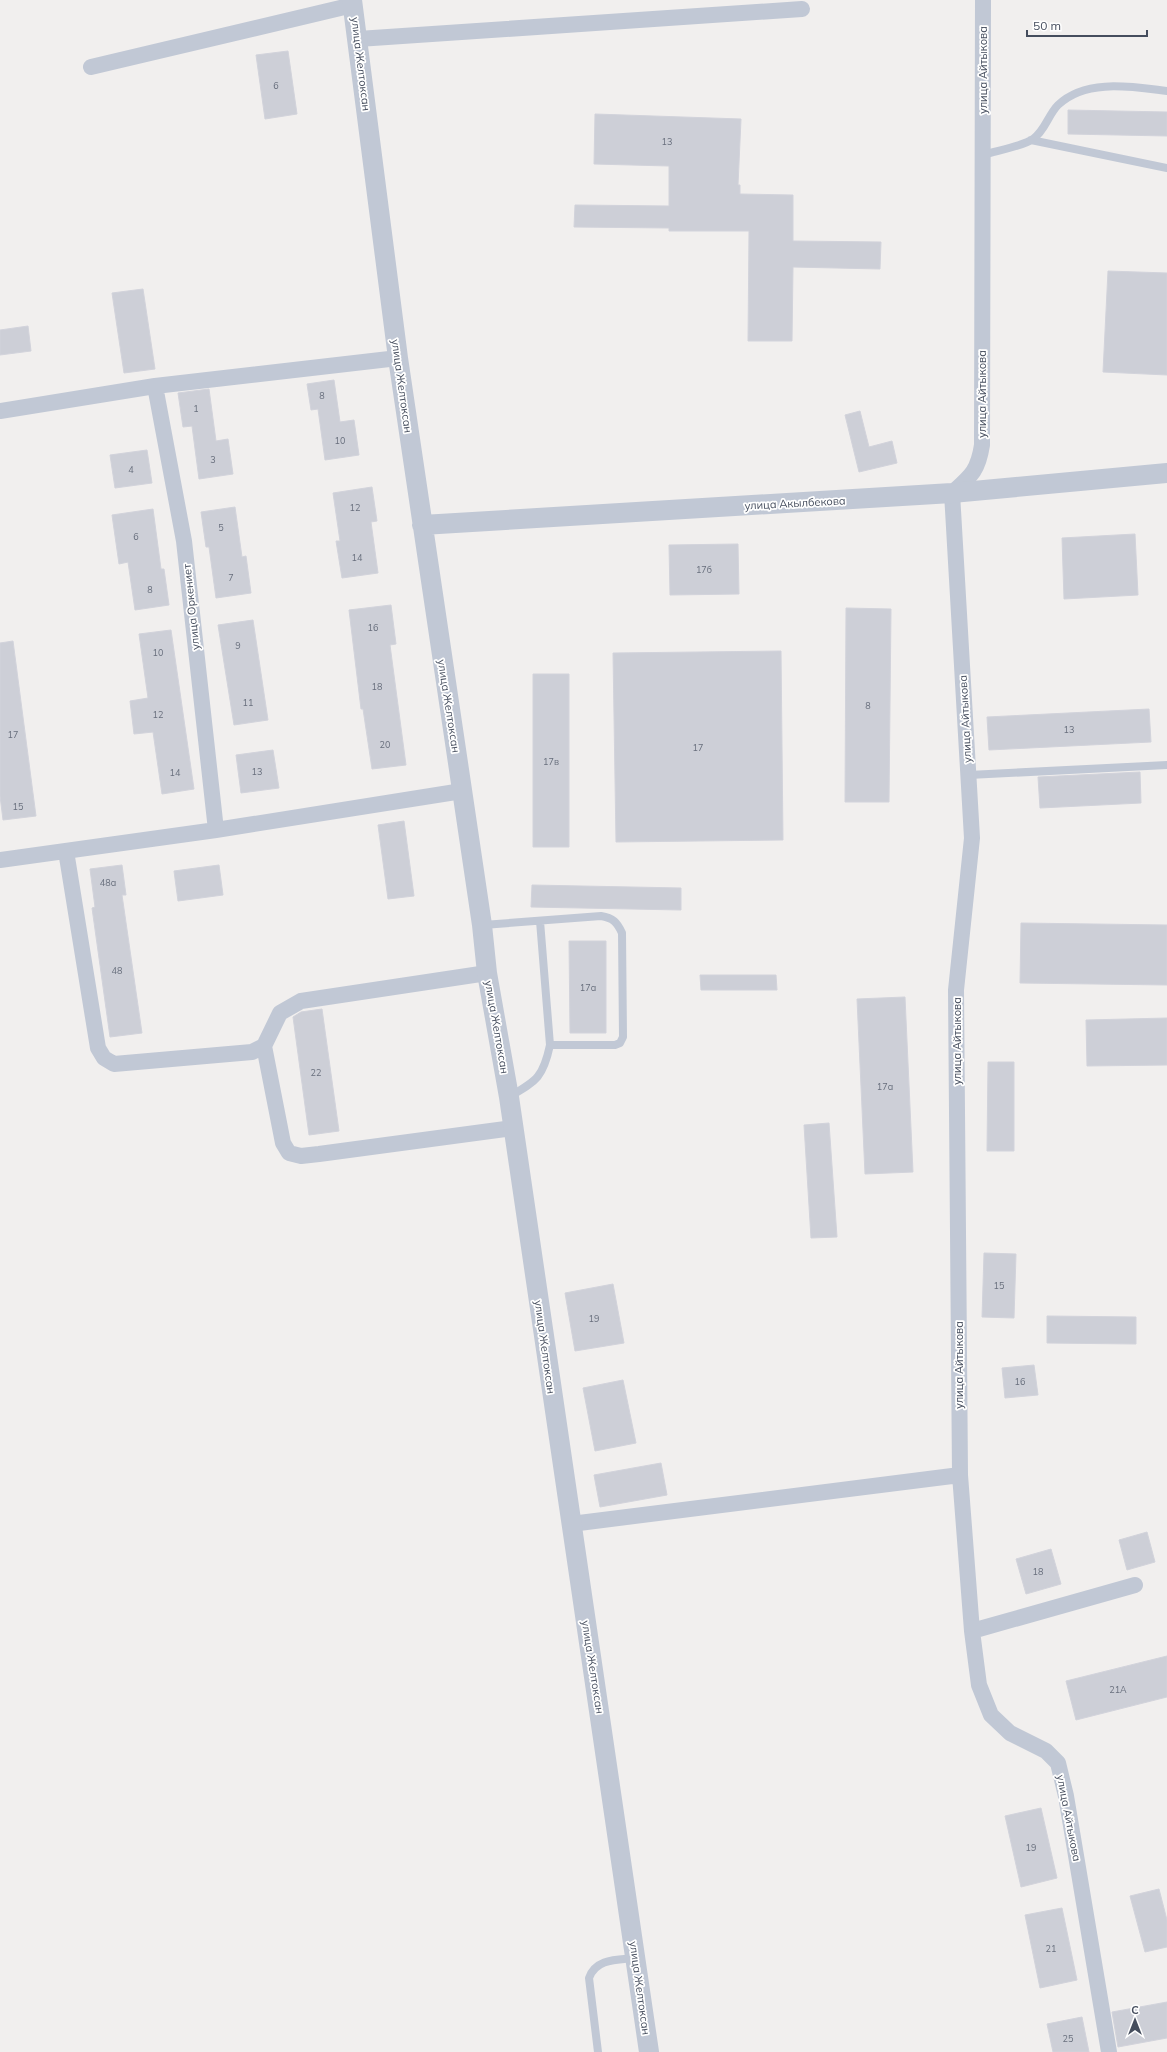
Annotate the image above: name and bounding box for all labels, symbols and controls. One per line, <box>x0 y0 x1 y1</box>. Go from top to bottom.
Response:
scale bar <box>1027 12 1147 38</box>
street label: улица Желтоксан <box>348 16 374 112</box>
text: 50 m <box>1033 18 1061 33</box>
street label: улица Айтыкова <box>976 26 990 114</box>
house number: 6 <box>273 80 279 91</box>
house number: 13 <box>662 136 672 147</box>
street label: улица Желтоксан <box>388 338 416 434</box>
street label: улица Айтыкова <box>975 350 989 438</box>
house number: 8 <box>319 390 325 401</box>
house number: 1 <box>193 403 199 414</box>
house number: 10 <box>335 435 345 446</box>
house number: 3 <box>210 454 216 465</box>
house number: 4 <box>128 464 134 475</box>
street label: улица Акылбекова <box>744 493 846 513</box>
house number: 12 <box>350 502 360 513</box>
house number: 5 <box>218 522 224 533</box>
house number: 6 <box>133 531 139 542</box>
house number: 14 <box>352 552 363 563</box>
street label: улица Оркениет <box>180 563 202 651</box>
house number: 17б <box>696 564 712 575</box>
house number: 7 <box>228 572 234 583</box>
house number: 8 <box>147 584 153 595</box>
house number: 16 <box>368 622 378 633</box>
house number: 9 <box>235 640 241 651</box>
house number: 10 <box>153 647 163 658</box>
street label: улица Желтоксан <box>435 658 463 754</box>
street label: улица Айтыкова <box>956 675 974 763</box>
house number: 18 <box>372 681 382 692</box>
house number: 11 <box>243 697 253 708</box>
house number: 8 <box>865 700 871 711</box>
house number: 12 <box>153 709 163 720</box>
house number: 13 <box>1064 724 1074 735</box>
house number: 17 <box>8 729 18 740</box>
house number: 20 <box>380 739 390 750</box>
house number: 17 <box>693 742 703 753</box>
house number: 17в <box>543 756 559 767</box>
house number: 13 <box>252 766 262 777</box>
house number: 14 <box>170 767 181 778</box>
house number: 15 <box>13 801 24 812</box>
house number: 48а <box>100 877 116 888</box>
house number: 48 <box>112 965 122 976</box>
street label: улица Желтоксан <box>482 979 512 1075</box>
house number: 17а <box>580 982 596 993</box>
street label: улица Айтыкова <box>950 997 964 1085</box>
house number: 22 <box>311 1067 321 1078</box>
house number: 17а <box>877 1081 893 1092</box>
house number: 15 <box>994 1280 1005 1291</box>
street label: улица Желтоксан <box>531 1299 559 1395</box>
house number: 19 <box>589 1313 599 1324</box>
street label: улица Айтыкова <box>952 1321 966 1409</box>
house number: 16 <box>1015 1376 1025 1387</box>
house number: 18 <box>1033 1566 1043 1577</box>
street label: улица Желтоксан <box>579 1619 607 1715</box>
house number: 21А <box>1109 1684 1127 1695</box>
street label: улица Айтыкова <box>1054 1774 1084 1862</box>
house number: 19 <box>1026 1842 1036 1853</box>
street label: улица Желтоксан <box>626 1940 654 2036</box>
house number: 21 <box>1046 1943 1056 1954</box>
north arrow <box>1115 2000 1155 2040</box>
text: С <box>1131 2003 1139 2017</box>
house number: 25 <box>1063 2033 1074 2044</box>

